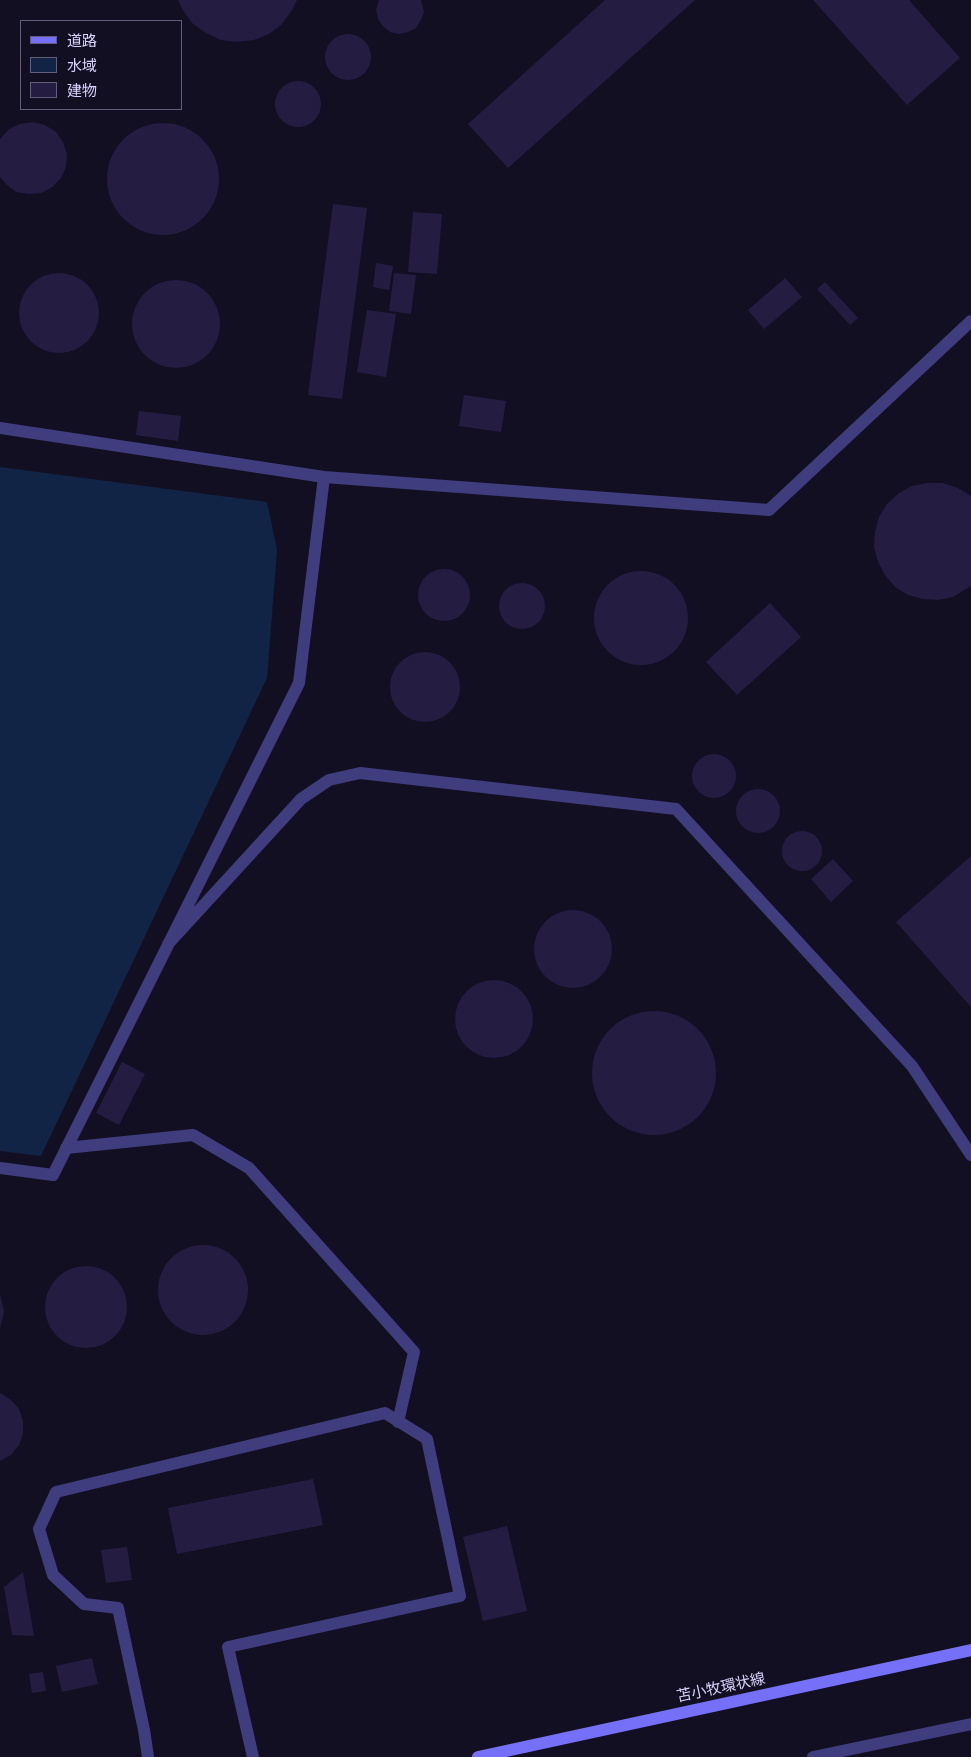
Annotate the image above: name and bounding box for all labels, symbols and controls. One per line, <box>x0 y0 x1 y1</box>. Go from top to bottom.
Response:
legend <box>20 20 182 110</box>
text: 道路 <box>67 32 97 50</box>
text: 水域 <box>67 57 97 75</box>
text: 建物 <box>67 82 97 100</box>
street label: 苫小牧環状線 <box>675 1670 767 1706</box>

